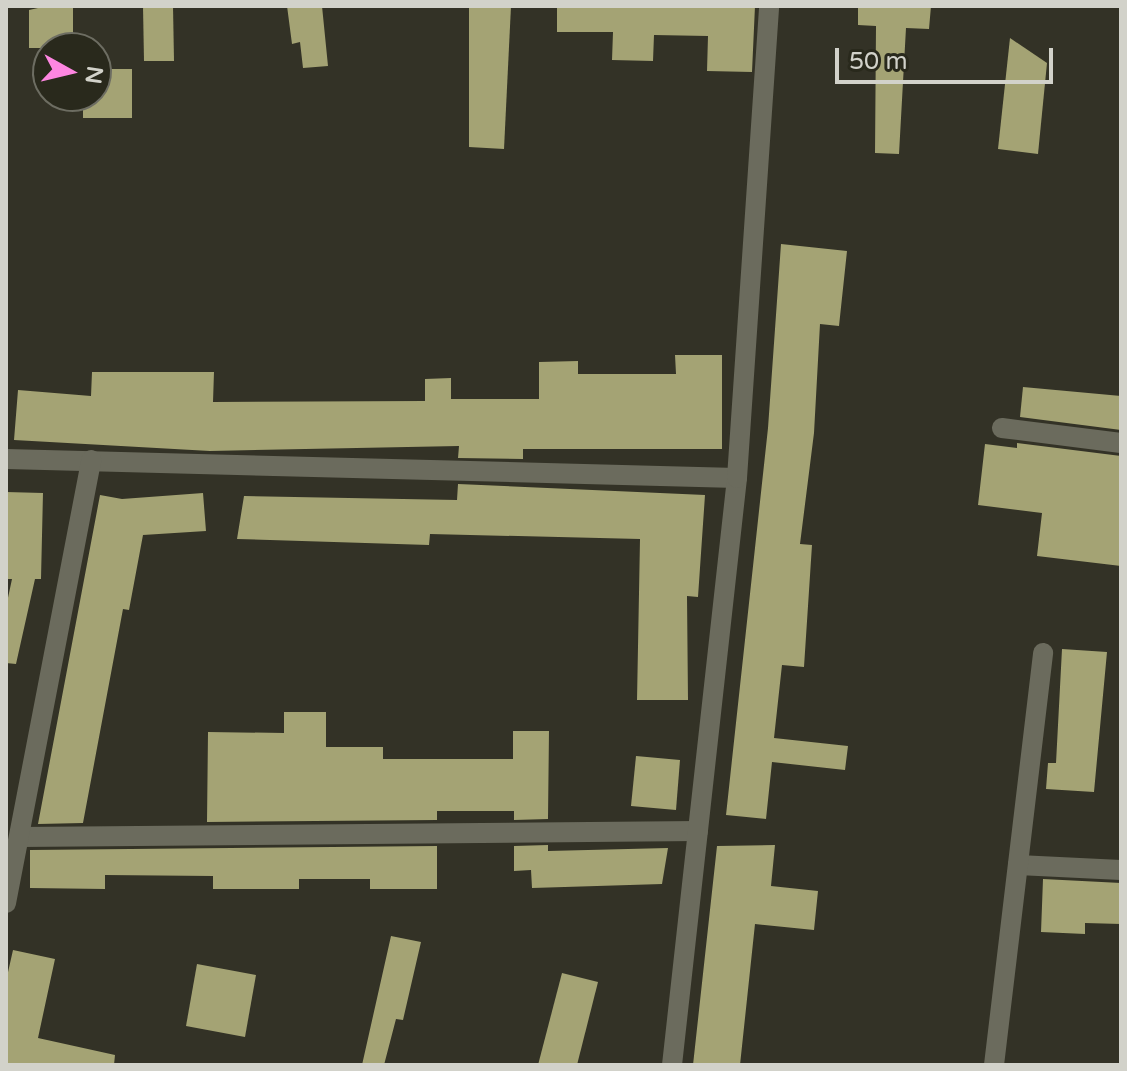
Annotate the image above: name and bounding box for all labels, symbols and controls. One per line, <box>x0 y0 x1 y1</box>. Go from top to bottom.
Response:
north arrow <box>32 32 112 112</box>
scale bar <box>839 32 1057 82</box>
text: 50 m <box>849 47 907 76</box>
text: N <box>80 64 108 86</box>

